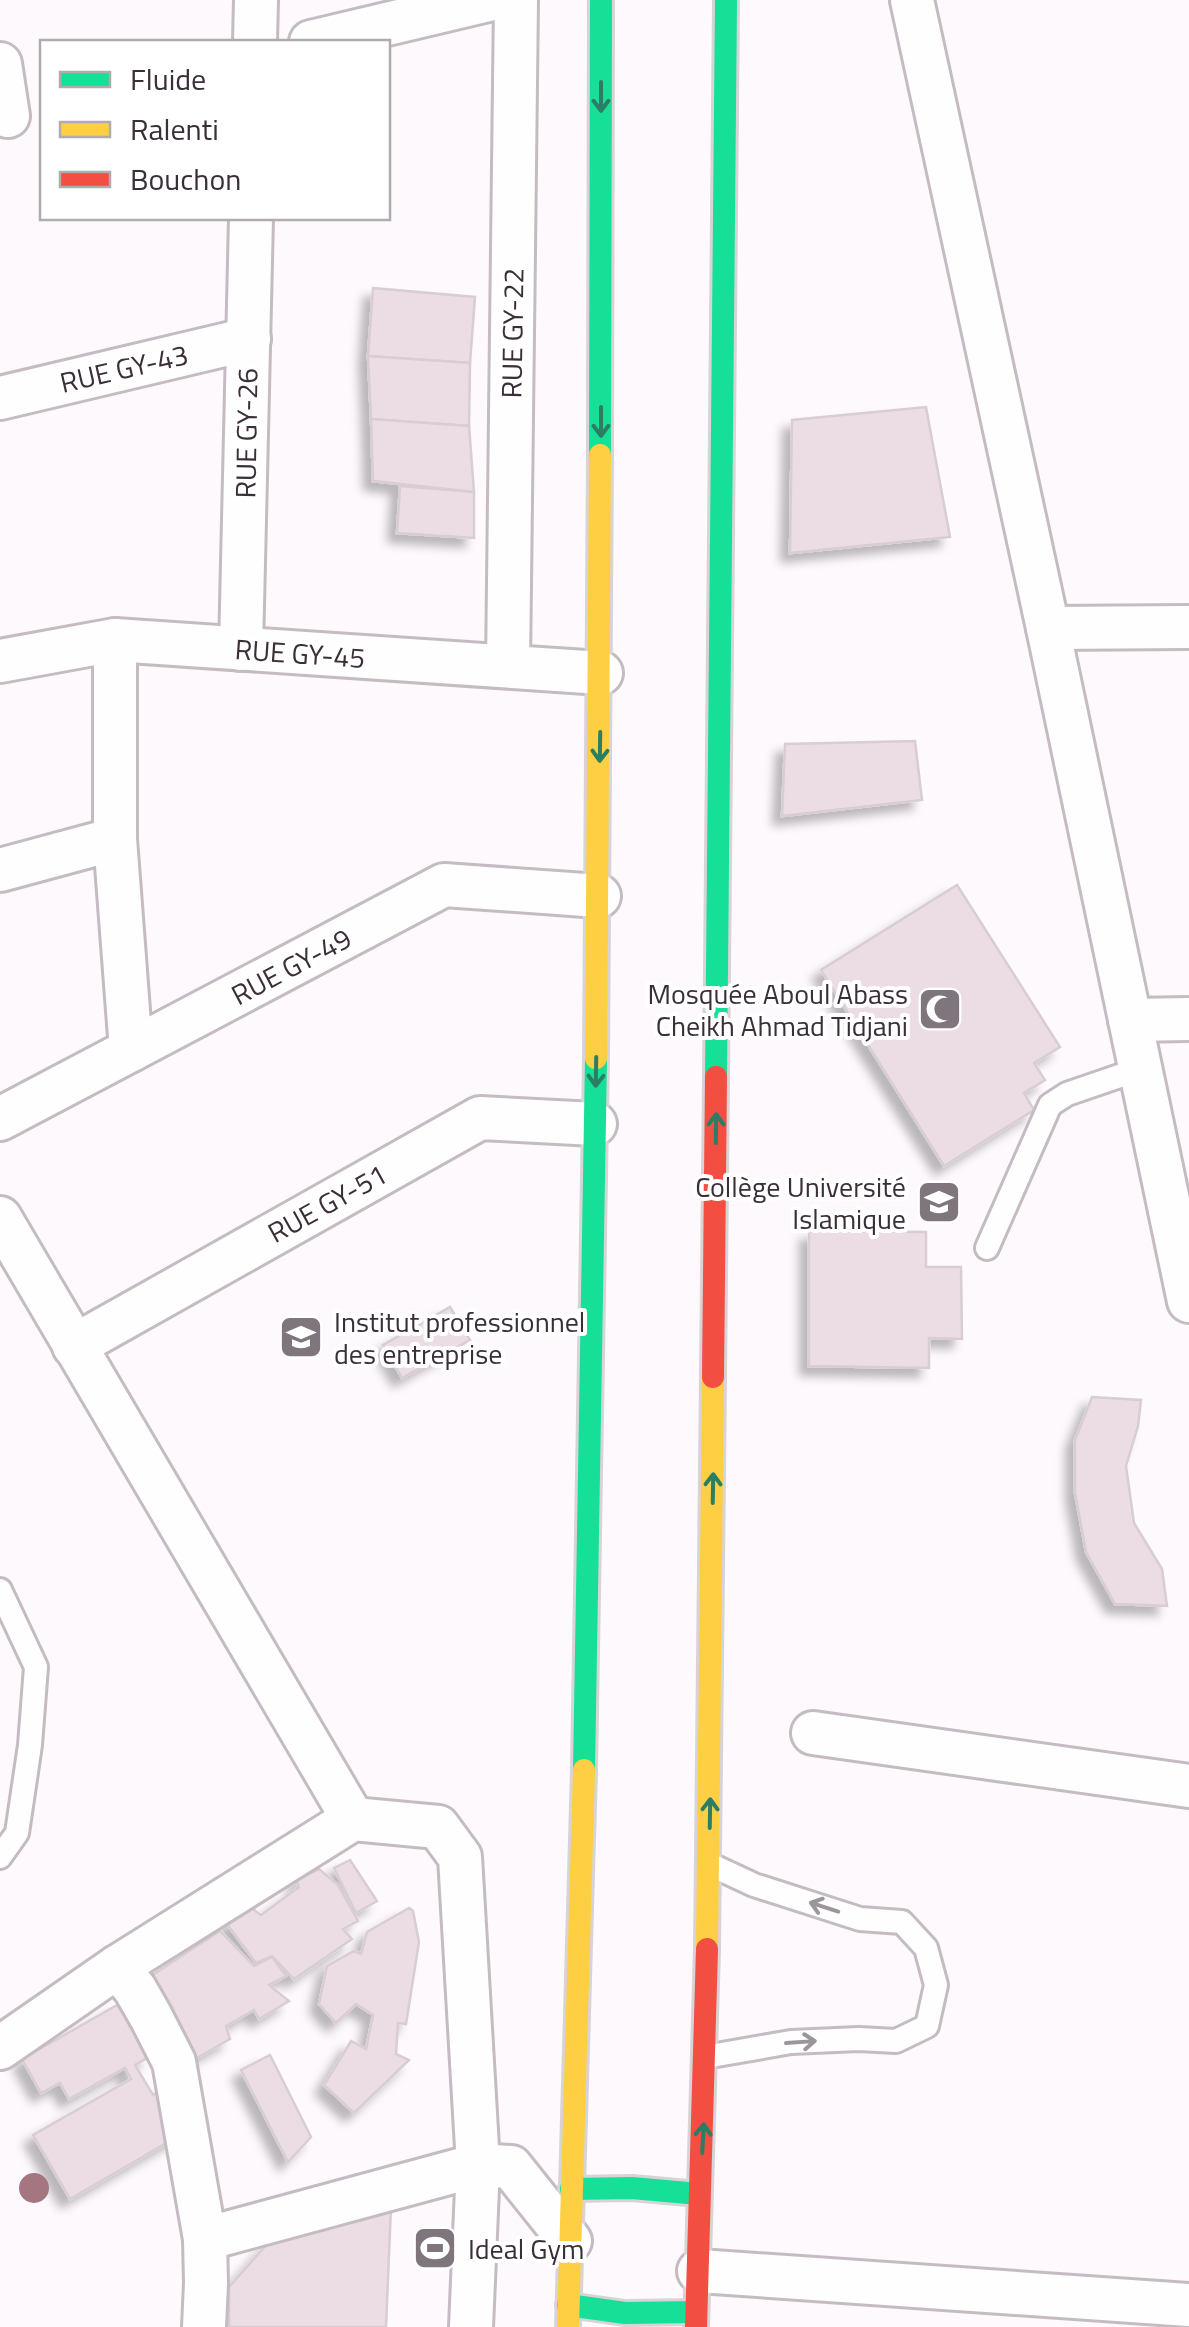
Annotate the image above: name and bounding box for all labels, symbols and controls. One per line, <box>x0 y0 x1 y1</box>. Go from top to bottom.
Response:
legend <box>40 40 390 220</box>
text: Fluide <box>130 56 206 102</box>
one-way arrow <box>592 80 610 113</box>
text: Ralenti <box>130 106 219 152</box>
text: Bouchon <box>130 156 241 202</box>
street label: RUE GY-22 <box>489 267 535 399</box>
street label: RUE GY-43 <box>56 332 192 404</box>
street label: RUE GY-26 <box>223 367 269 499</box>
one-way arrow <box>592 406 610 438</box>
street label: RUE GY-45 <box>233 627 367 679</box>
one-way arrow <box>591 731 610 763</box>
street label: RUE GY-49 <box>223 916 359 1016</box>
place label: Mosquée Aboul Abass Cheikh Ahmad Tidjani <box>648 972 908 1047</box>
mosque icon: Mosquée Aboul Abass Cheikh Ahmad Tidjani <box>917 986 963 1032</box>
one-way arrow <box>586 1056 606 1088</box>
one-way arrow <box>706 1113 726 1146</box>
street label: RUE GY-51 <box>260 1153 394 1253</box>
place label: Collège Université Islamique <box>695 1165 906 1240</box>
school or university icon: Collège Université Islamique <box>916 1179 962 1225</box>
place label: Institut professionnel des entreprise <box>334 1300 585 1375</box>
school or university icon: Institut professionnel des entreprise <box>278 1314 324 1360</box>
one-way arrow <box>704 1473 722 1506</box>
one-way arrow <box>700 1798 719 1830</box>
one-way arrow <box>809 1897 840 1915</box>
one-way arrow <box>785 2032 817 2051</box>
one-way arrow <box>694 2123 713 2155</box>
sports icon: Ideal Gym <box>412 2225 458 2271</box>
place label: Ideal Gym <box>468 2227 584 2270</box>

